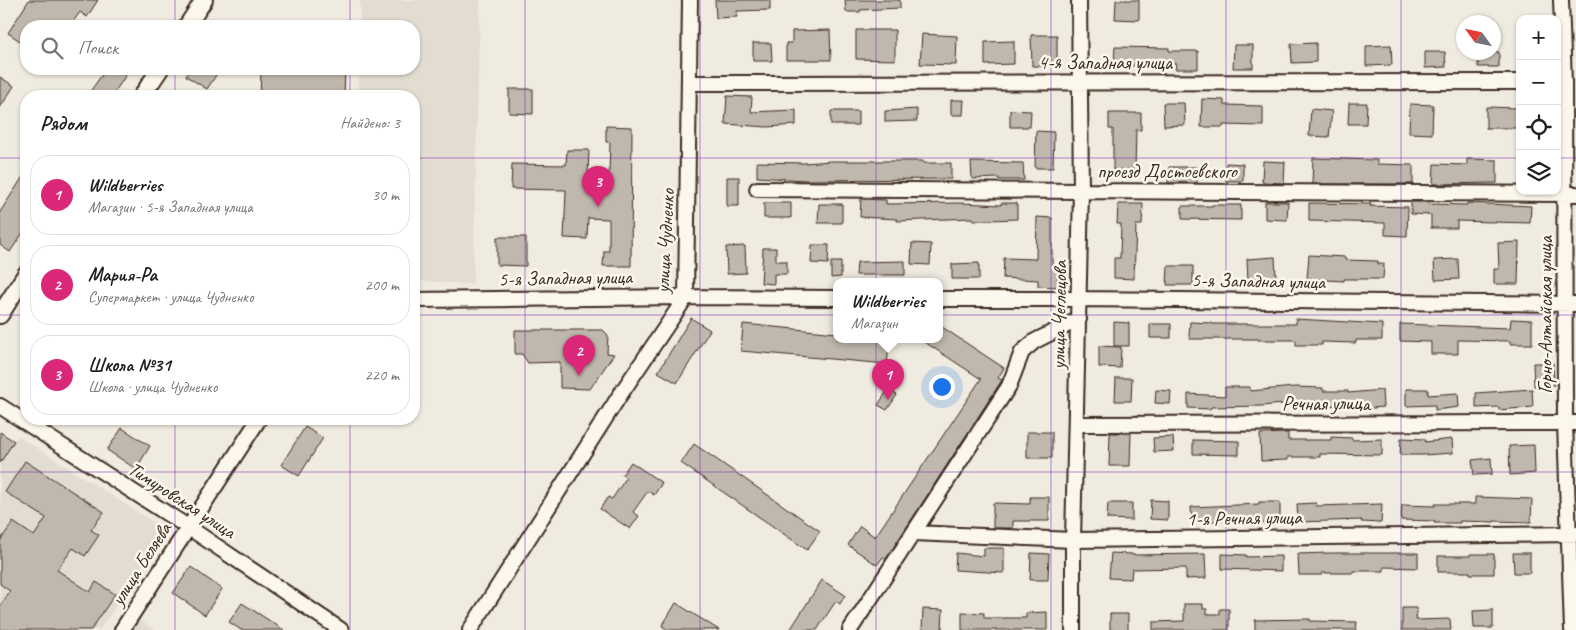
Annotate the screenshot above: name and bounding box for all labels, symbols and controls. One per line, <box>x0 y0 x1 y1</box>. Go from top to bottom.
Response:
north arrow <box>1456 15 1501 60</box>
map controls <box>1516 15 1561 195</box>
button: + <box>1516 15 1561 60</box>
search box <box>20 20 420 75</box>
icon: search <box>38 34 66 62</box>
text: Поиск <box>78 36 118 60</box>
street label: 4-я Западная улица <box>1038 50 1174 75</box>
button: − <box>1516 60 1561 105</box>
button: locate <box>1516 105 1561 150</box>
text: Рядом <box>40 110 87 136</box>
text: Найдено: 3 <box>340 113 400 133</box>
button: layers <box>1516 150 1561 195</box>
street label: проезд Достоевского <box>1097 159 1238 184</box>
pin: 3 <box>582 166 614 207</box>
text: Wildberries <box>88 173 162 197</box>
text: 1 <box>53 185 61 205</box>
text: 30 m <box>372 185 399 205</box>
street label: улица Чудненко <box>650 187 680 295</box>
text: Магазин · 5-я Западная улица <box>88 197 253 217</box>
street label: Горно-Алтайская улица <box>1533 234 1558 394</box>
street label: улица Чеглецова <box>1046 259 1072 371</box>
text: Мария-Ра <box>88 263 157 287</box>
street label: 5-я Западная улица <box>498 264 634 292</box>
street label: 5-я Западная улица <box>1191 267 1327 295</box>
text: 2 <box>53 275 61 295</box>
text: 200 m <box>365 275 399 295</box>
popup <box>833 278 943 343</box>
text: Супермаркет · улица Чудненко <box>88 287 254 307</box>
text: Wildberries <box>851 289 925 313</box>
text: Магазин <box>851 313 898 333</box>
pin: 2 <box>563 335 595 376</box>
text: Школа №31 <box>88 353 171 377</box>
pin: 1 <box>872 359 904 400</box>
text: 3 <box>53 365 61 385</box>
text: 220 m <box>365 365 399 385</box>
your location <box>929 374 955 400</box>
text: Школа · улица Чудненко <box>88 377 217 397</box>
street label: Речная улица <box>1282 391 1372 416</box>
street label: Тимуровская улица <box>124 456 242 545</box>
street label: 1-я Речная улица <box>1186 504 1303 532</box>
street label: улица Беляева <box>104 517 178 611</box>

